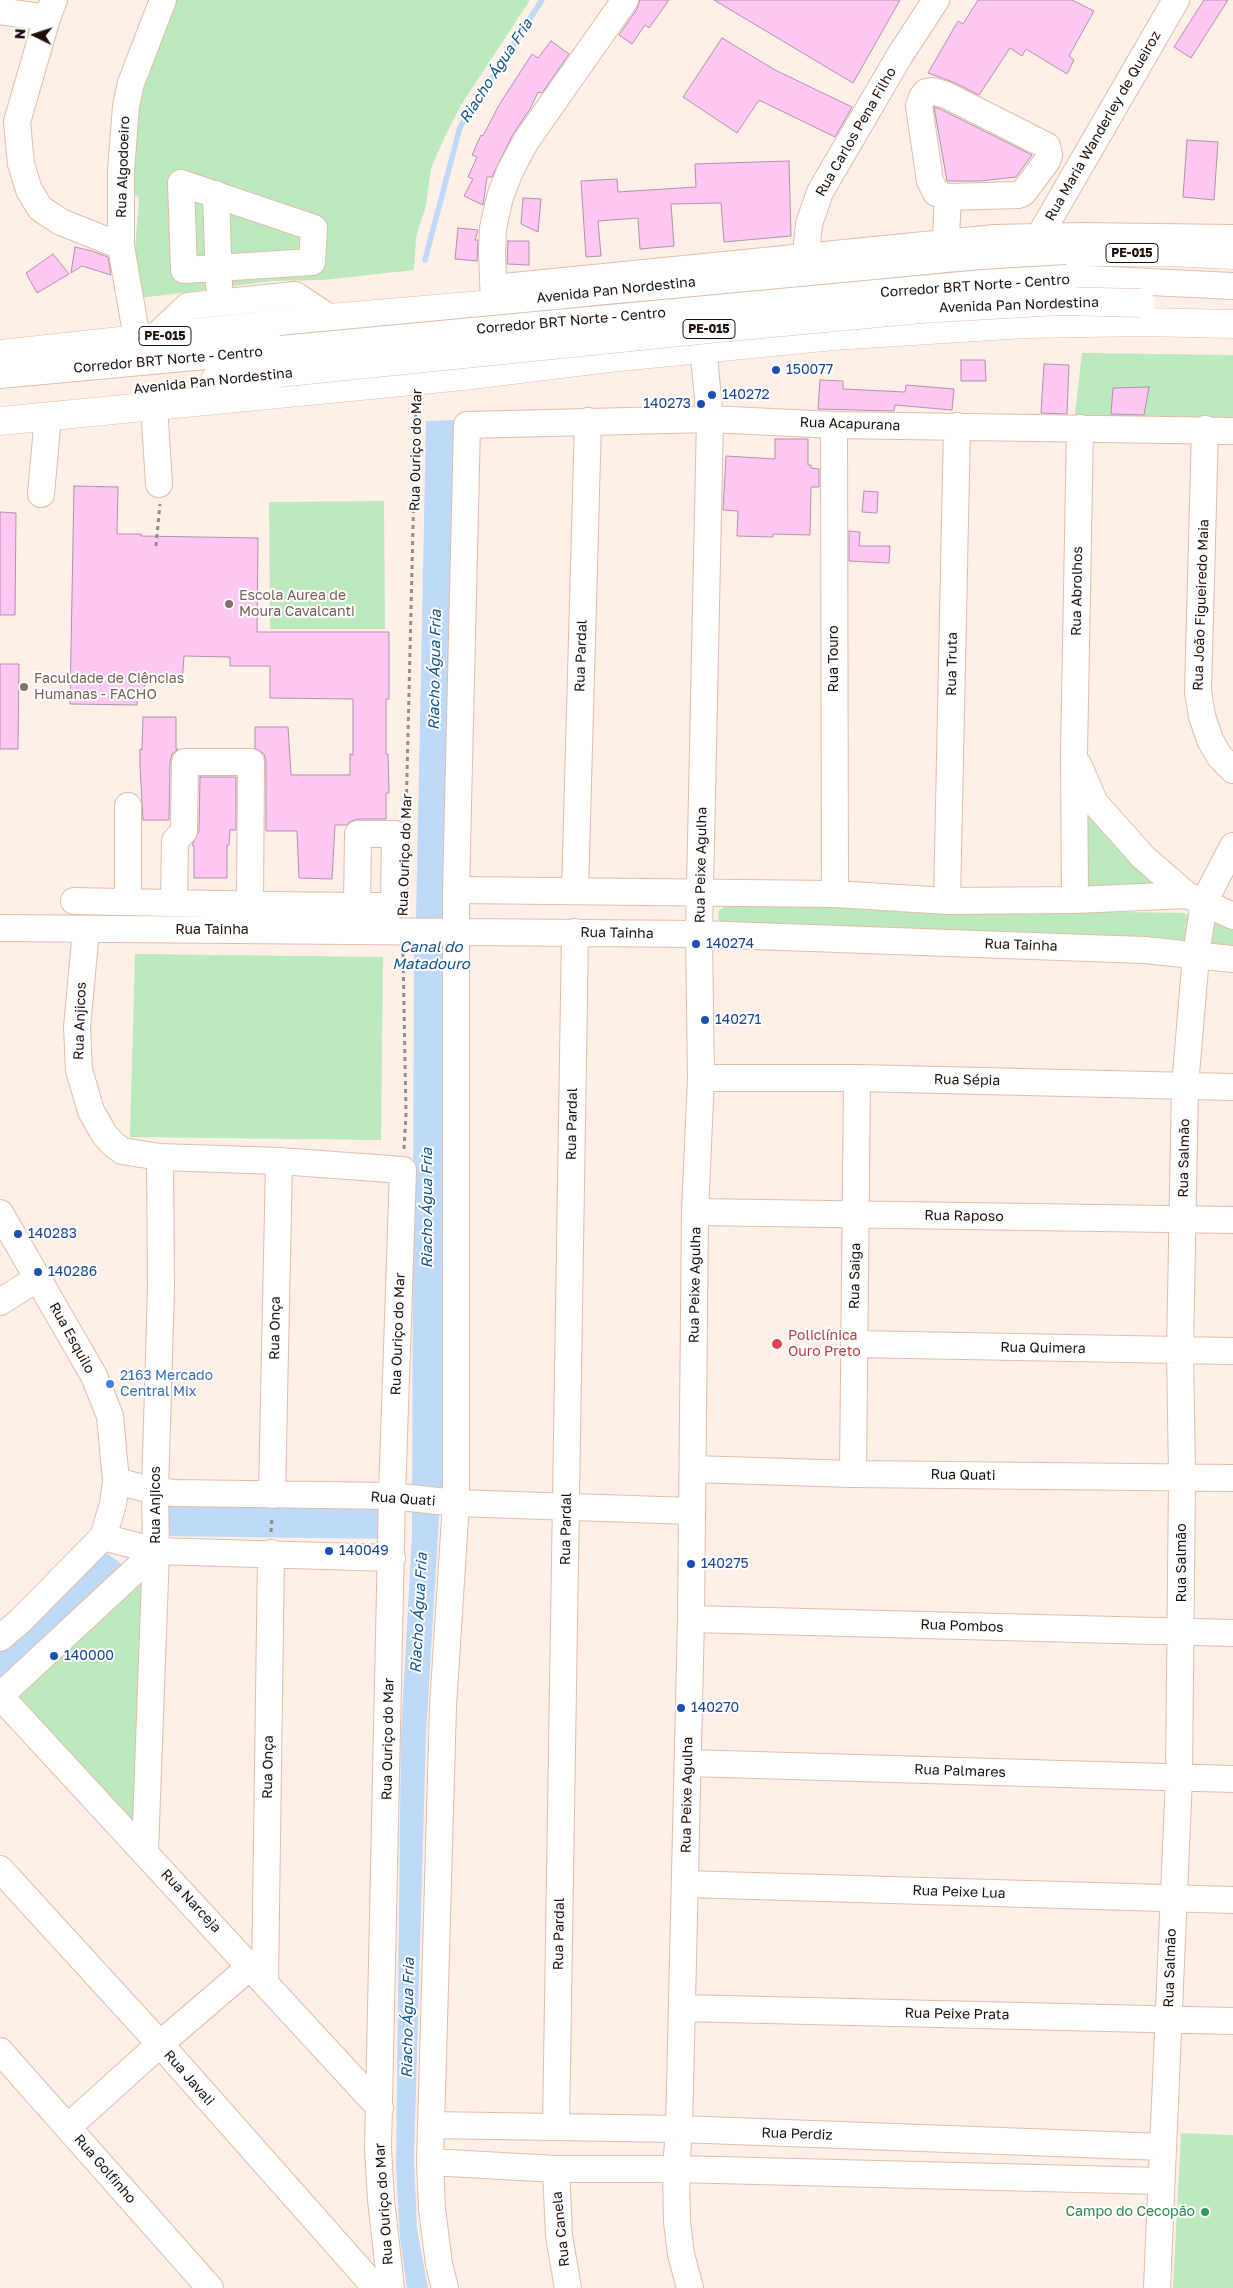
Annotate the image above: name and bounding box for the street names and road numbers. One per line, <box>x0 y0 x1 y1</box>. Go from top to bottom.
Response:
street label: Rua Maria Wanderley de Queiroz <box>1042 28 1164 224</box>
street label: Rua Carlos Pena Filho <box>812 64 900 200</box>
street label: Rua Algodoeiro <box>113 116 133 218</box>
road number: PE-015 <box>1106 244 1158 262</box>
street label: Corredor BRT Norte - Centro <box>880 271 1070 301</box>
street label: Avenida Pan Nordestina <box>536 273 696 307</box>
street label: Avenida Pan Nordestina <box>939 294 1099 316</box>
street label: Corredor BRT Norte - Centro <box>476 304 666 338</box>
road number: PE-015 <box>683 320 735 338</box>
road number: PE-015 <box>139 326 191 346</box>
street label: Corredor BRT Norte - Centro <box>73 343 263 377</box>
street label: Avenida Pan Nordestina <box>133 364 293 398</box>
street label: Rua Ouriço do Mar <box>407 389 425 511</box>
street label: Rua Acapurana <box>799 414 901 434</box>
street label: Rua João Figueiredo Maia <box>1190 519 1212 691</box>
street label: Rua Abrolhos <box>1068 546 1086 636</box>
street label: Rua Pardal <box>571 620 591 692</box>
street label: Rua Touro <box>826 625 842 693</box>
street label: Rua Truta <box>943 632 961 696</box>
street label: Rua Ouriço do Mar <box>394 793 416 917</box>
street label: Rua Peixe Agulha <box>692 807 710 923</box>
street label: Rua Tainha <box>175 922 249 938</box>
street label: Rua Tainha <box>580 924 654 942</box>
street label: Rua Tainha <box>984 935 1058 955</box>
street label: Rua Anjicos <box>70 982 90 1060</box>
street label: Rua Sépia <box>934 1071 1000 1089</box>
street label: Rua Pardal <box>563 1088 581 1160</box>
street label: Rua Salmão <box>1175 1118 1193 1198</box>
street label: Rua Raposo <box>924 1207 1004 1225</box>
street label: Rua Peixe Agulha <box>686 1227 704 1343</box>
street label: Rua Saiga <box>846 1243 864 1309</box>
street label: Rua Ouriço do Mar <box>387 1272 409 1396</box>
street label: Rua Onça <box>266 1296 284 1360</box>
street label: Rua Esquilo <box>46 1300 98 1376</box>
street label: Rua Quimera <box>1000 1339 1086 1357</box>
street label: Rua Anjicos <box>148 1466 164 1544</box>
street label: Rua Quati <box>930 1466 996 1484</box>
street label: Rua Quati <box>370 1488 436 1510</box>
street label: Rua Pardal <box>557 1493 575 1565</box>
street label: Rua Salmão <box>1174 1523 1190 1603</box>
street label: Rua Pombos <box>920 1616 1004 1636</box>
street label: Rua Ouriço do Mar <box>379 1678 397 1800</box>
street label: Rua Onça <box>259 1735 277 1799</box>
street label: Rua Peixe Agulha <box>678 1737 696 1853</box>
street label: Rua Palmares <box>914 1761 1006 1781</box>
street label: Rua Narceja <box>157 1866 225 1936</box>
street label: Rua Peixe Lua <box>912 1882 1006 1902</box>
street label: Rua Pardal <box>550 1898 568 1970</box>
street label: Rua Salmão <box>1160 1928 1180 2008</box>
street label: Rua Peixe Prata <box>904 2005 1010 2023</box>
street label: Rua Javali <box>160 2047 218 2109</box>
street label: Rua Perdiz <box>761 2124 833 2144</box>
street label: Rua Golfinho <box>70 2131 140 2207</box>
street label: Rua Ouriço do Mar <box>371 2142 397 2266</box>
street label: Rua Canela <box>549 2190 573 2268</box>

